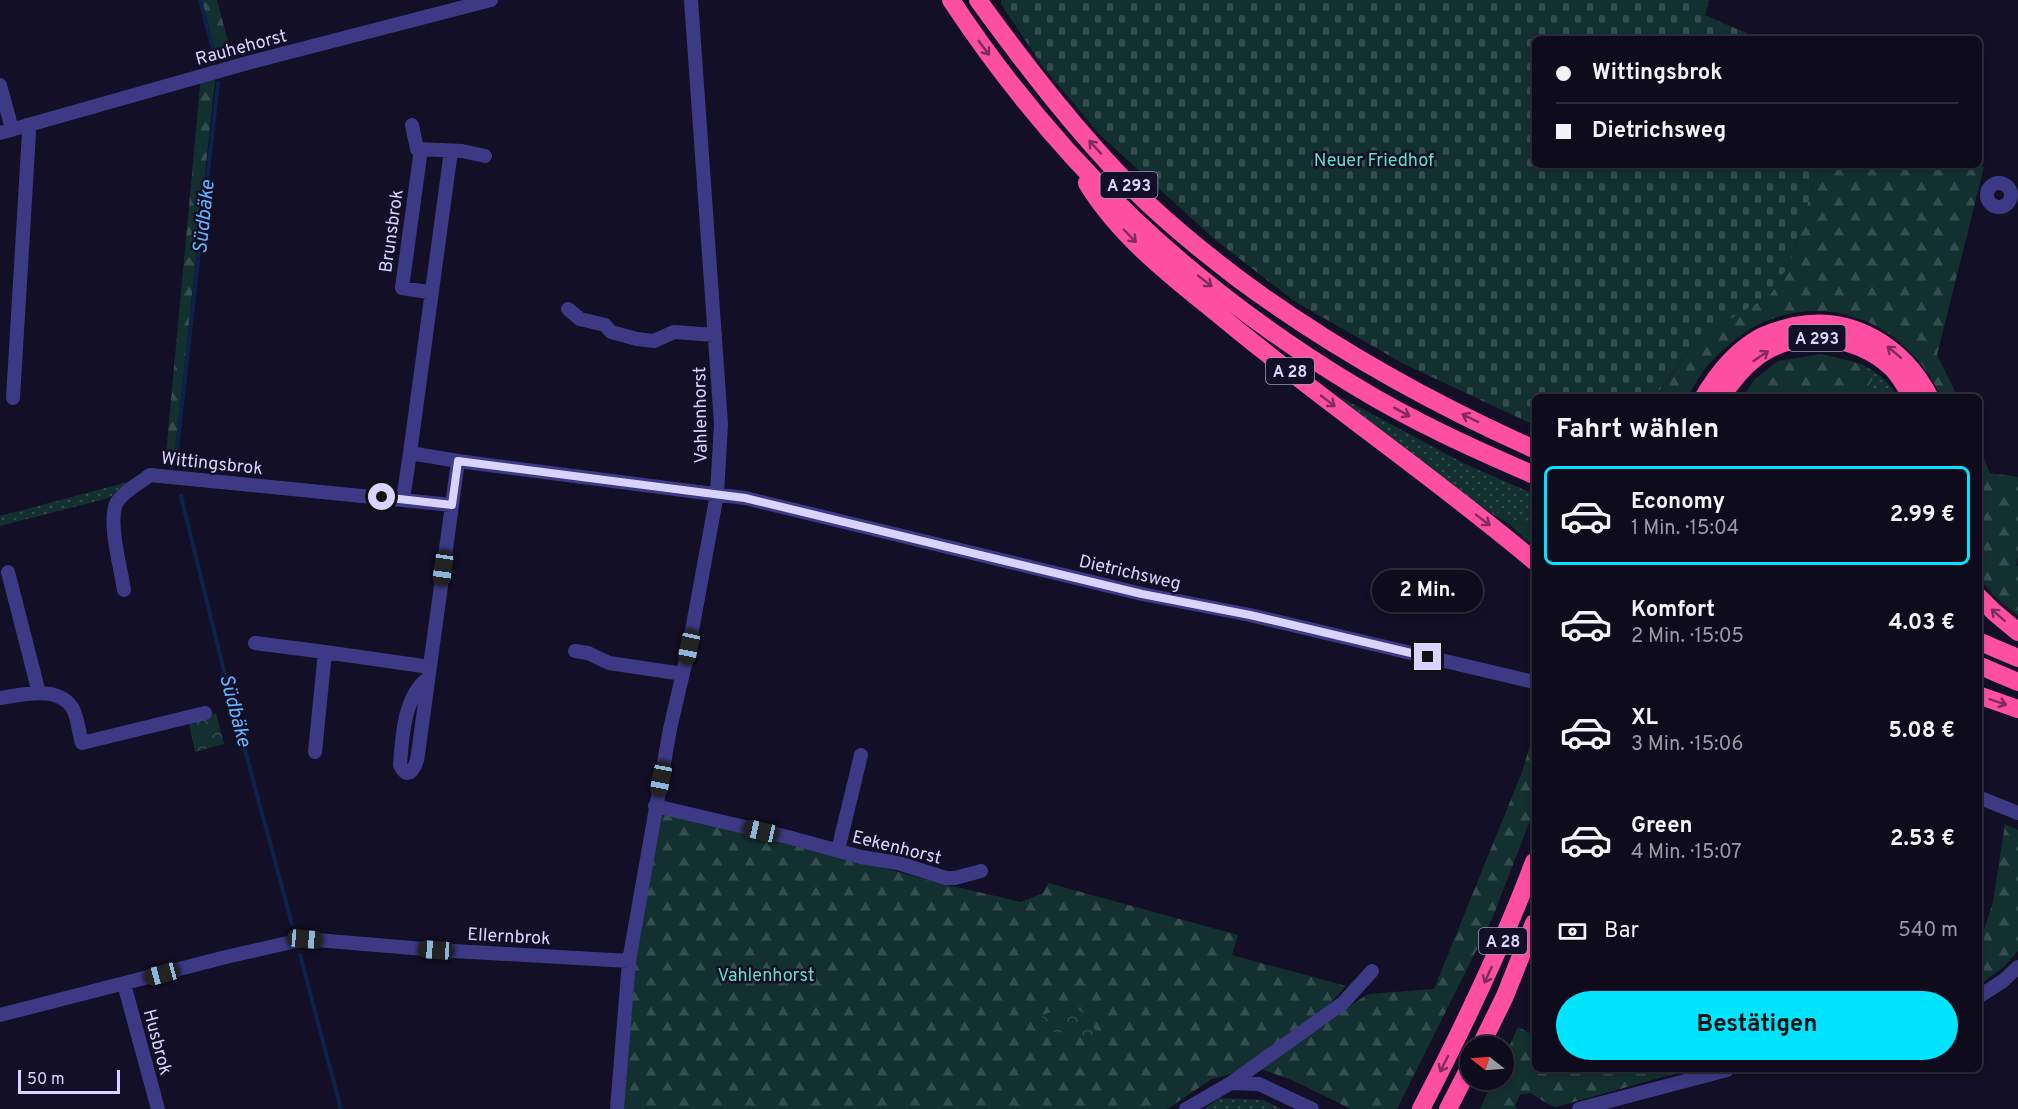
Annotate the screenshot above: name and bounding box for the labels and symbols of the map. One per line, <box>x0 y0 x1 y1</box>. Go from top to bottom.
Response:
street label: Rauhehorst <box>193 25 290 72</box>
one-way arrow <box>978 40 990 56</box>
one-way arrow <box>1088 140 1102 155</box>
park label: Neuer Friedhof <box>1314 150 1434 173</box>
road number: A 293 <box>1100 172 1158 198</box>
water label: Südbäke <box>188 178 222 255</box>
street label: Brunsbrok <box>375 188 410 274</box>
one-way arrow <box>1123 229 1137 244</box>
one-way arrow <box>1197 275 1213 288</box>
road number: A 293 <box>1788 325 1846 351</box>
one-way arrow <box>1886 345 1902 358</box>
one-way arrow <box>1752 349 1769 361</box>
road number: A 28 <box>1266 358 1314 384</box>
street label: Vahlenhorst <box>689 366 714 464</box>
one-way arrow <box>1320 394 1336 407</box>
one-way arrow <box>1393 407 1411 418</box>
one-way arrow <box>1462 412 1479 424</box>
street label: Wittingsbrok <box>160 448 264 481</box>
route start <box>368 483 395 510</box>
one-way arrow <box>1475 513 1491 526</box>
car <box>432 549 454 587</box>
street label: Dietrichsweg <box>1076 551 1183 596</box>
callout: 2 Min. <box>1372 570 1484 612</box>
one-way arrow <box>1990 608 2005 622</box>
car <box>676 628 702 666</box>
route end <box>1414 643 1441 670</box>
water label: Südbäke <box>212 671 256 750</box>
one-way arrow <box>1988 697 2007 708</box>
car <box>649 760 673 798</box>
car <box>741 818 781 844</box>
street label: Eekenhorst <box>850 826 944 871</box>
street label: Ellernbrok <box>467 924 551 951</box>
car <box>286 928 324 950</box>
road number: A 28 <box>1479 928 1527 954</box>
car <box>417 940 455 960</box>
car <box>142 961 182 987</box>
park label: Vahlenhorst <box>717 965 815 988</box>
one-way arrow <box>1482 965 1493 983</box>
street label: Husbrok <box>137 1007 176 1078</box>
north arrow <box>1460 1036 1514 1090</box>
one-way arrow <box>1438 1055 1450 1072</box>
scale bar <box>18 1067 120 1094</box>

